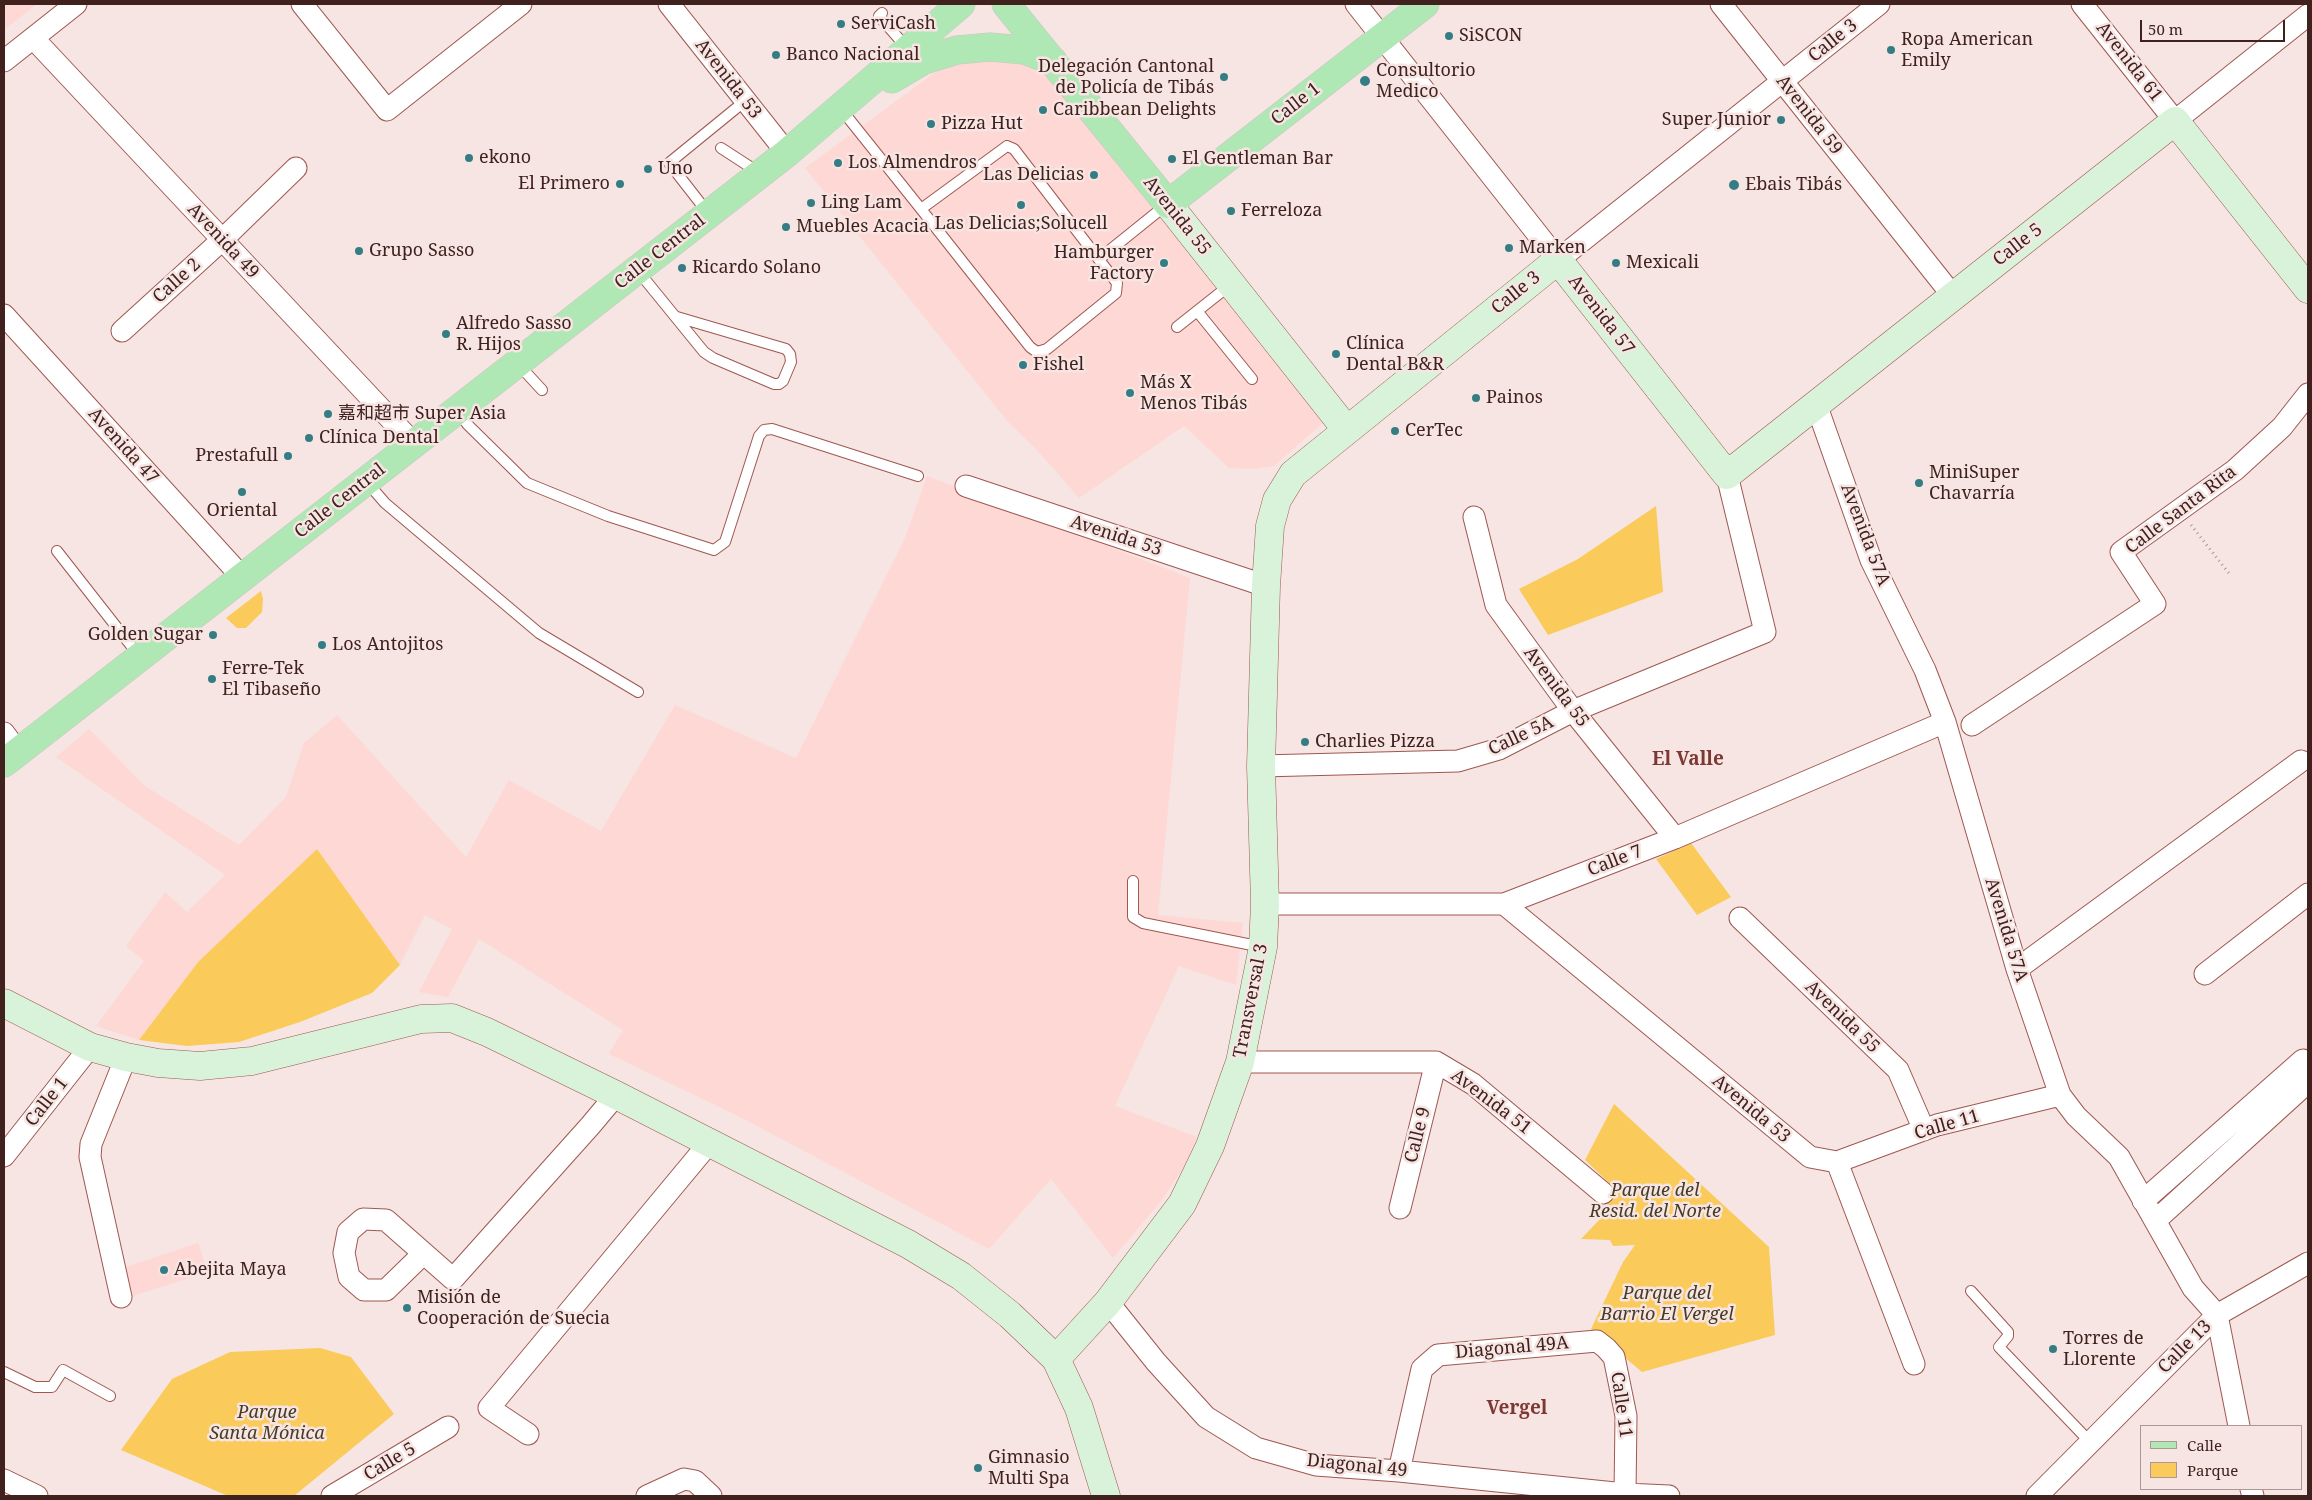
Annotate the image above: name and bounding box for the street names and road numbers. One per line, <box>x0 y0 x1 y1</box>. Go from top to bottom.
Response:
street label: Calle 3 <box>1804 15 1862 67</box>
street label: Avenida 61 <box>2091 18 2167 106</box>
street label: Avenida 53 <box>690 35 766 123</box>
street label: Avenida 59 <box>1771 71 1847 159</box>
street label: Calle 1 <box>1267 78 1325 130</box>
street label: Avenida 55 <box>1139 172 1215 260</box>
street label: Avenida 49 <box>183 199 263 283</box>
street label: Calle Central <box>610 210 710 294</box>
street label: Calle 5 <box>1989 219 2047 271</box>
street label: Calle 2 <box>149 254 205 308</box>
street label: Calle 3 <box>1487 267 1545 319</box>
street label: Avenida 57 <box>1563 271 1639 359</box>
street label: Avenida 47 <box>83 403 163 489</box>
street label: Calle Central <box>290 459 390 543</box>
street label: Calle Santa Rita <box>2121 461 2241 559</box>
street label: Avenida 57A <box>1836 481 1894 589</box>
street label: Avenida 53 <box>1067 511 1165 561</box>
street label: Avenida 55 <box>1519 643 1593 731</box>
street label: Calle 5A <box>1485 712 1557 760</box>
street label: Calle 7 <box>1585 841 1645 881</box>
street label: Avenida 57A <box>1980 875 2032 985</box>
street label: Transversal 3 <box>1229 942 1273 1060</box>
street label: Avenida 55 <box>1800 976 1884 1058</box>
street label: Avenida 51 <box>1447 1065 1535 1139</box>
street label: Avenida 53 <box>1708 1070 1794 1148</box>
street label: Calle 1 <box>21 1073 73 1131</box>
street label: Calle 9 <box>1401 1105 1435 1165</box>
street label: Calle 11 <box>1912 1105 1982 1145</box>
street label: Calle 13 <box>2154 1316 2216 1378</box>
street label: Diagonal 49A <box>1454 1332 1570 1364</box>
street label: Calle 11 <box>1606 1370 1636 1440</box>
street label: Calle 5 <box>360 1438 420 1486</box>
street label: Diagonal 49 <box>1306 1450 1408 1482</box>

